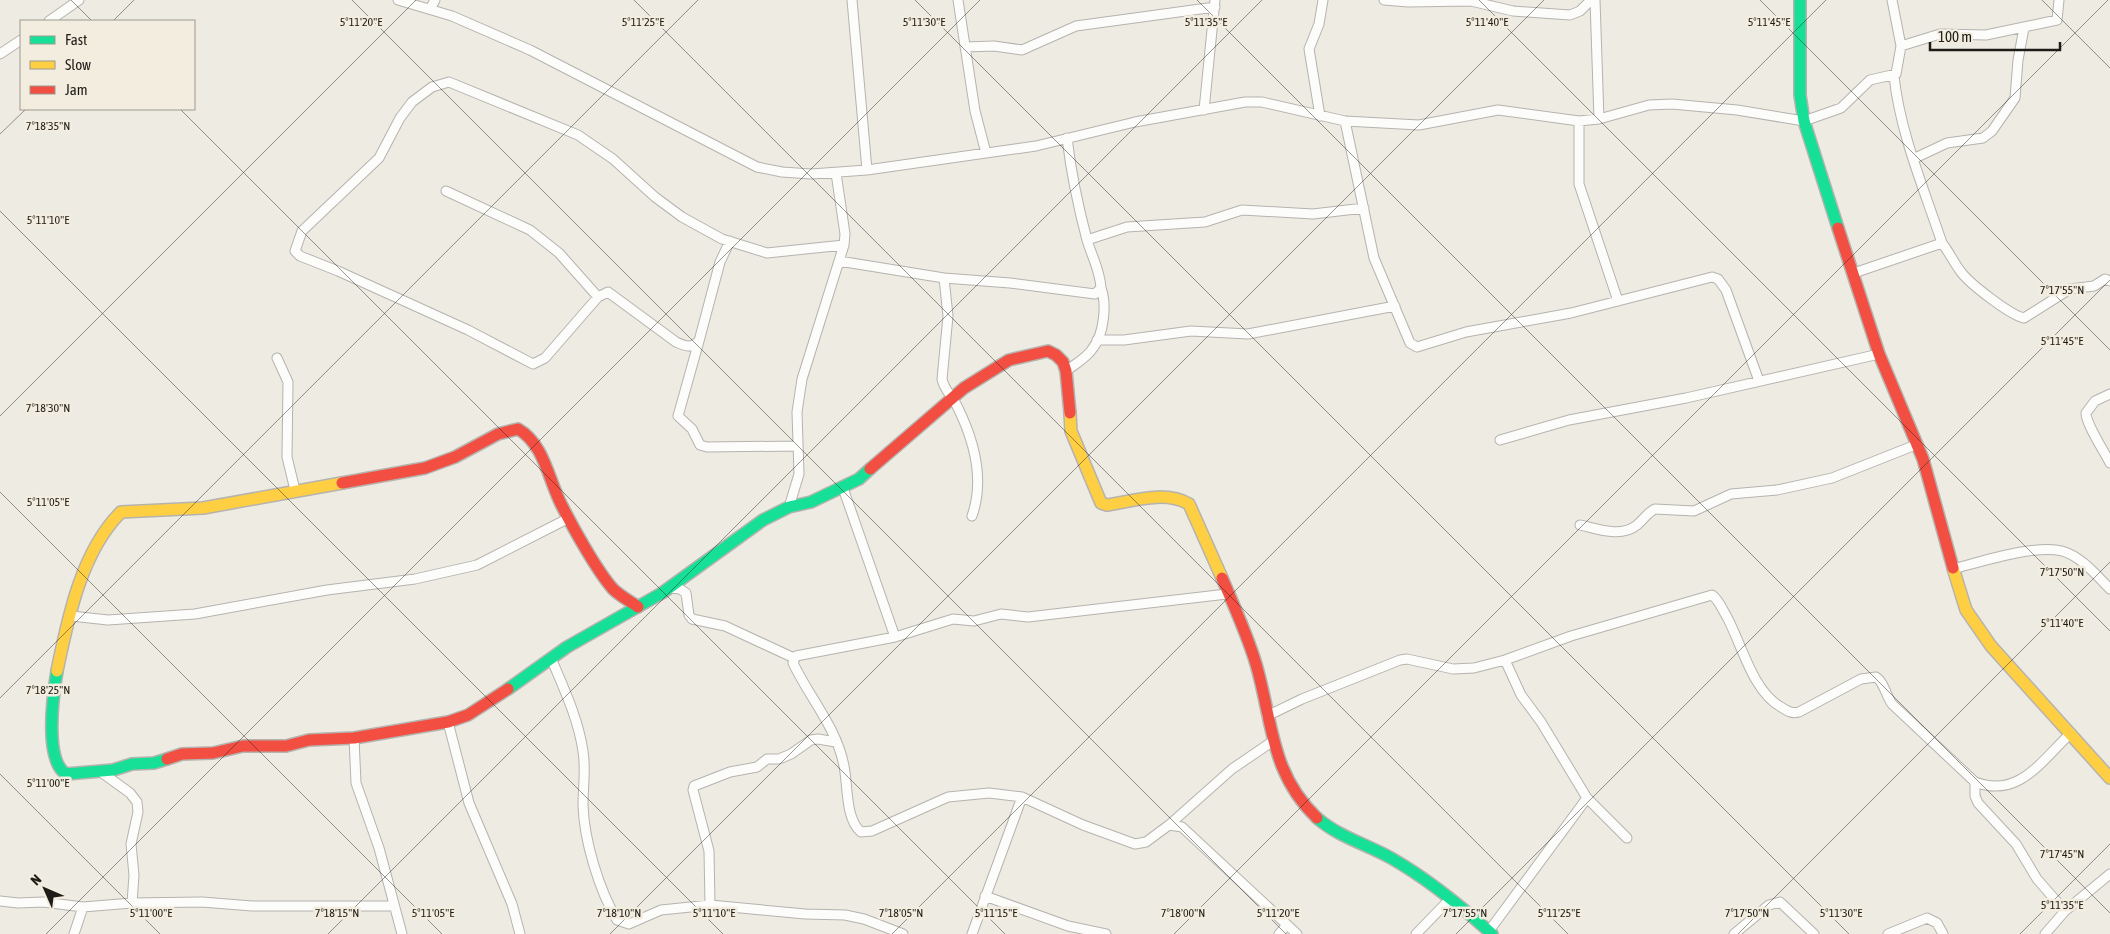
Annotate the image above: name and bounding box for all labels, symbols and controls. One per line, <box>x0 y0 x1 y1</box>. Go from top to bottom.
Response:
text: 5°11'20"E <box>340 15 382 29</box>
text: 5°11'25"E <box>622 15 664 29</box>
text: 5°11'30"E <box>903 15 945 29</box>
text: 5°11'35"E <box>1185 15 1227 29</box>
text: 5°11'40"E <box>1466 15 1508 29</box>
text: 5°11'45"E <box>1748 15 1790 29</box>
legend <box>20 20 195 110</box>
scale bar <box>1930 20 2060 52</box>
text: 100 m <box>1938 28 1972 45</box>
text: Fast <box>65 31 87 48</box>
text: Slow <box>65 56 91 73</box>
text: Jam <box>65 81 88 98</box>
text: 7°18'35"N <box>26 119 70 133</box>
text: 5°11'10"E <box>27 213 69 227</box>
text: 7°17'55"N <box>2040 283 2084 297</box>
text: 5°11'45"E <box>2041 334 2083 348</box>
text: 7°18'30"N <box>26 401 70 415</box>
text: 5°11'05"E <box>27 495 69 509</box>
text: 7°17'50"N <box>2040 565 2084 579</box>
text: 5°11'40"E <box>2041 616 2083 630</box>
text: 7°18'25"N <box>26 683 70 697</box>
text: 5°11'00"E <box>27 776 69 790</box>
text: 7°17'45"N <box>2040 847 2084 861</box>
north arrow <box>20 864 70 914</box>
text: N <box>27 871 44 888</box>
text: 5°11'35"E <box>2041 898 2083 912</box>
text: 5°11'00"E <box>130 906 172 920</box>
text: 7°18'15"N <box>315 906 359 920</box>
text: 5°11'05"E <box>412 906 454 920</box>
text: 7°18'10"N <box>597 906 641 920</box>
text: 5°11'10"E <box>693 906 735 920</box>
text: 7°18'05"N <box>879 906 923 920</box>
text: 5°11'15"E <box>975 906 1017 920</box>
text: 7°18'00"N <box>1161 906 1205 920</box>
text: 5°11'20"E <box>1257 906 1299 920</box>
text: 7°17'55"N <box>1443 906 1487 920</box>
text: 5°11'25"E <box>1538 906 1580 920</box>
text: 7°17'50"N <box>1725 906 1769 920</box>
text: 5°11'30"E <box>1820 906 1862 920</box>

